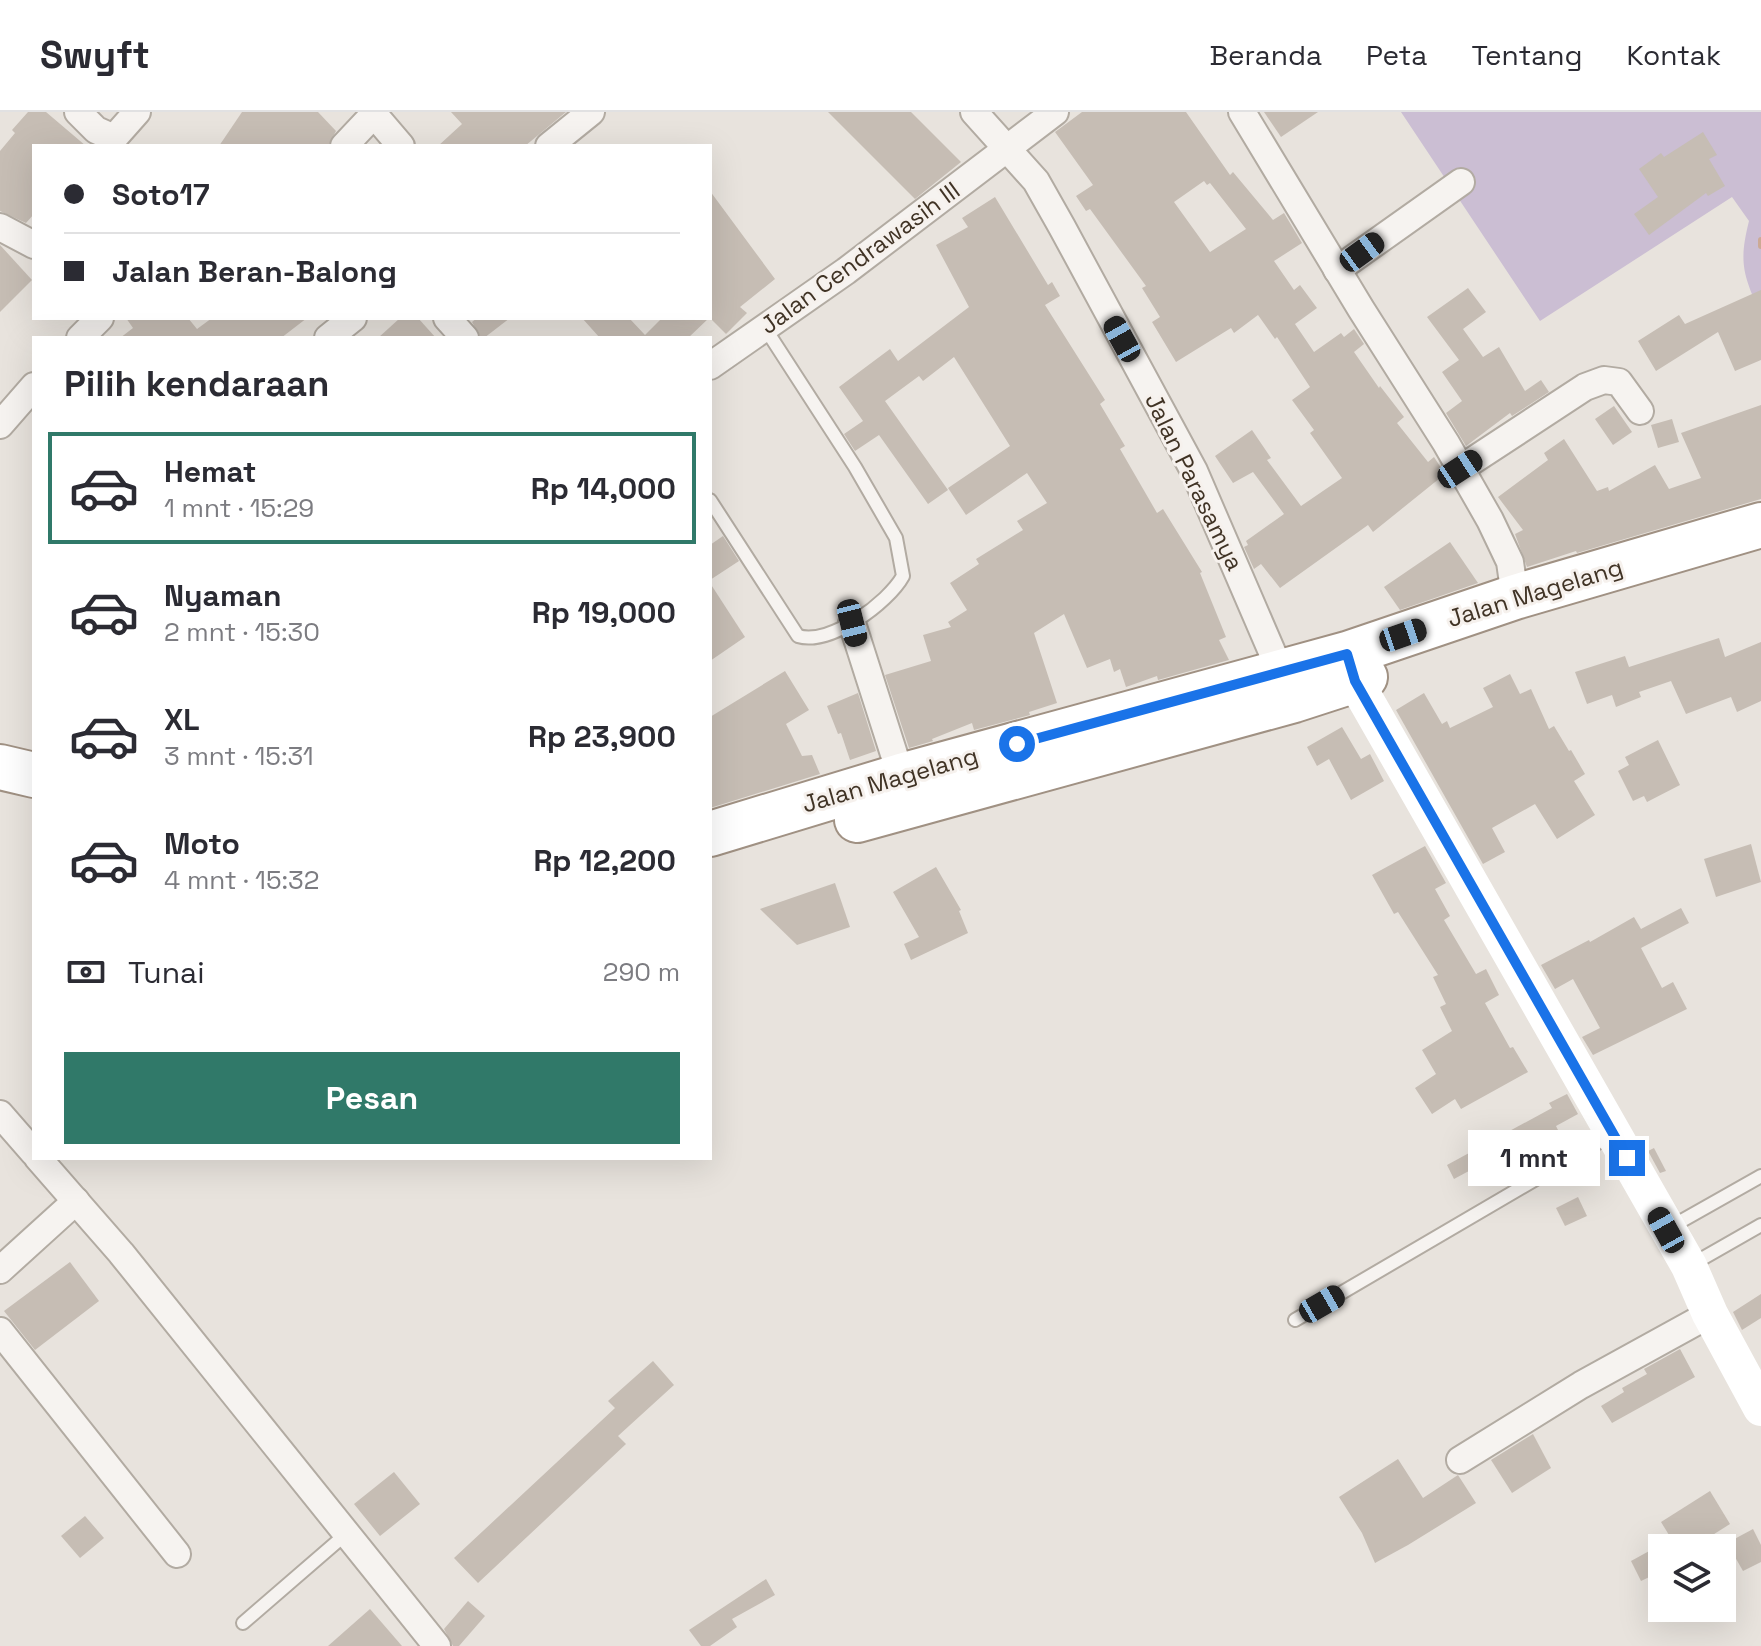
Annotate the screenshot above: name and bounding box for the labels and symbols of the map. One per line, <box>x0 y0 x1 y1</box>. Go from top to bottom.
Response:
street label: Jalan Cendrawasih III <box>754 175 966 341</box>
car <box>1336 228 1388 276</box>
car <box>1100 312 1144 366</box>
street label: Jalan Parasamya <box>1138 388 1251 576</box>
car <box>1433 446 1487 492</box>
street label: Jalan Magelang <box>1443 551 1626 634</box>
car <box>835 597 869 649</box>
car <box>1376 616 1430 654</box>
route start <box>999 726 1035 762</box>
street label: Jalan Magelang <box>798 740 981 819</box>
callout: 1 mnt <box>1467 1130 1599 1186</box>
route end <box>1609 1140 1645 1176</box>
car <box>1644 1203 1688 1257</box>
car <box>1295 1282 1349 1326</box>

